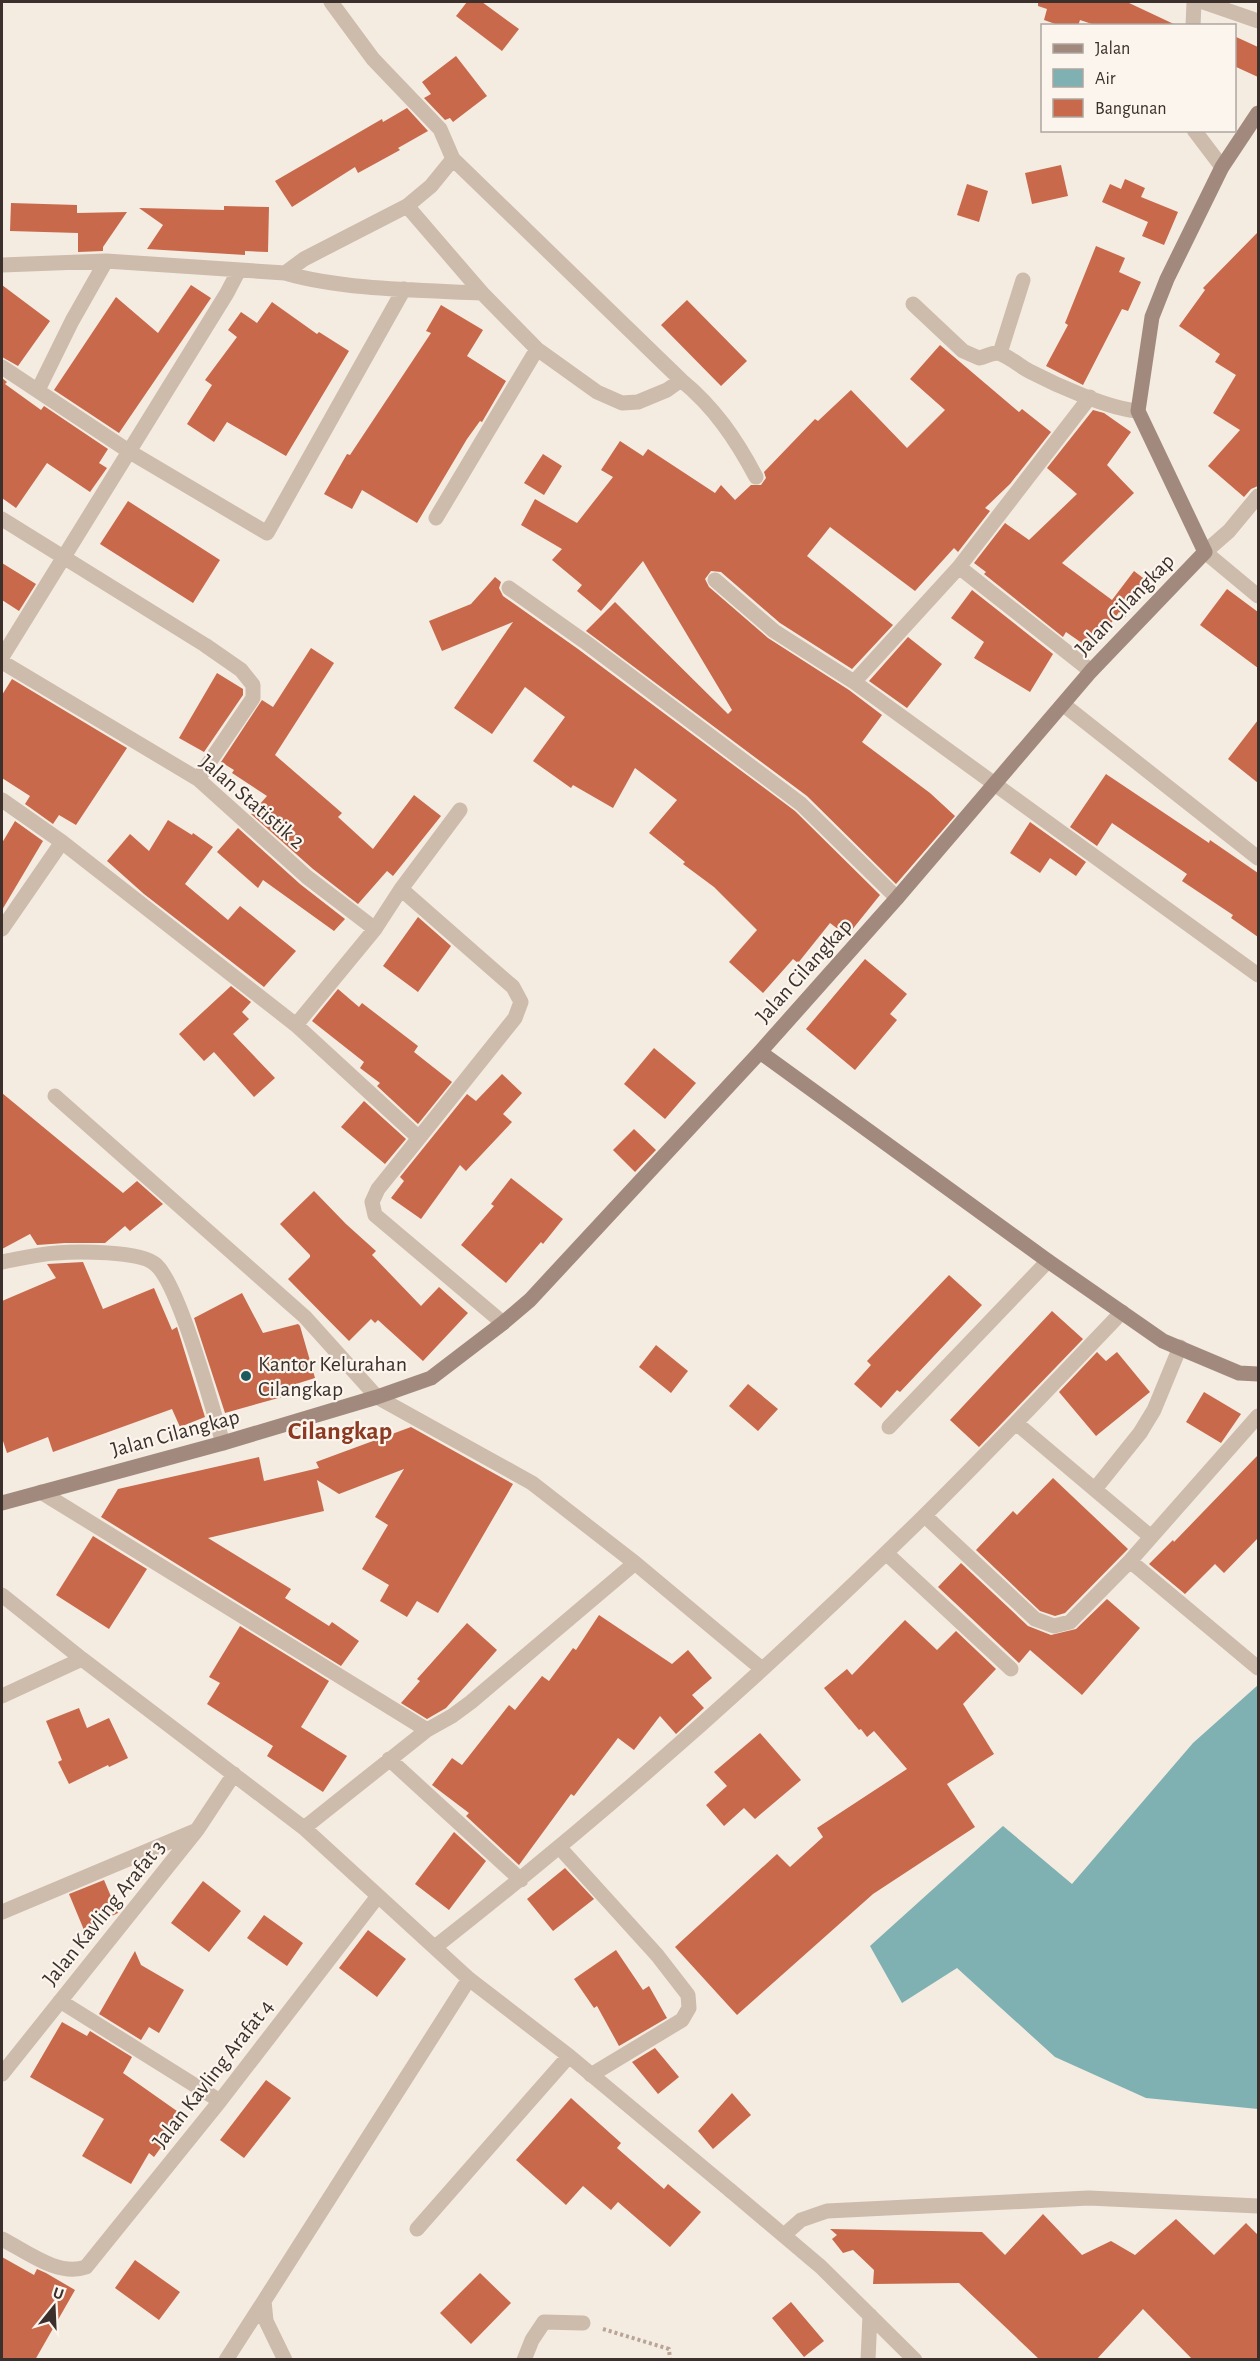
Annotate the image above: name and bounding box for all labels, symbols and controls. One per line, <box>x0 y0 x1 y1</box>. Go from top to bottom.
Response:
legend <box>1041 24 1236 132</box>
text: Jalan <box>1095 40 1130 58</box>
text: Air <box>1095 70 1116 88</box>
text: Bangunan <box>1095 100 1167 118</box>
street label: Jalan Cilangkap <box>1071 550 1179 660</box>
street label: Jalan Statistik 2 <box>196 750 309 853</box>
street label: Jalan Cilangkap <box>751 914 856 1027</box>
place label: Kantor Kelurahan Cilangkap <box>258 1353 407 1400</box>
marker: Kantor Kelurahan Cilangkap <box>239 1369 253 1383</box>
street label: Jalan Cilangkap <box>109 1405 242 1461</box>
district label: Cilangkap <box>288 1418 392 1444</box>
street label: Jalan Kavling Arafat 3 <box>39 1836 169 1990</box>
street label: Jalan Kavling Arafat 4 <box>148 1995 277 2152</box>
north arrow <box>24 2277 84 2337</box>
text: U <box>51 2284 66 2303</box>

